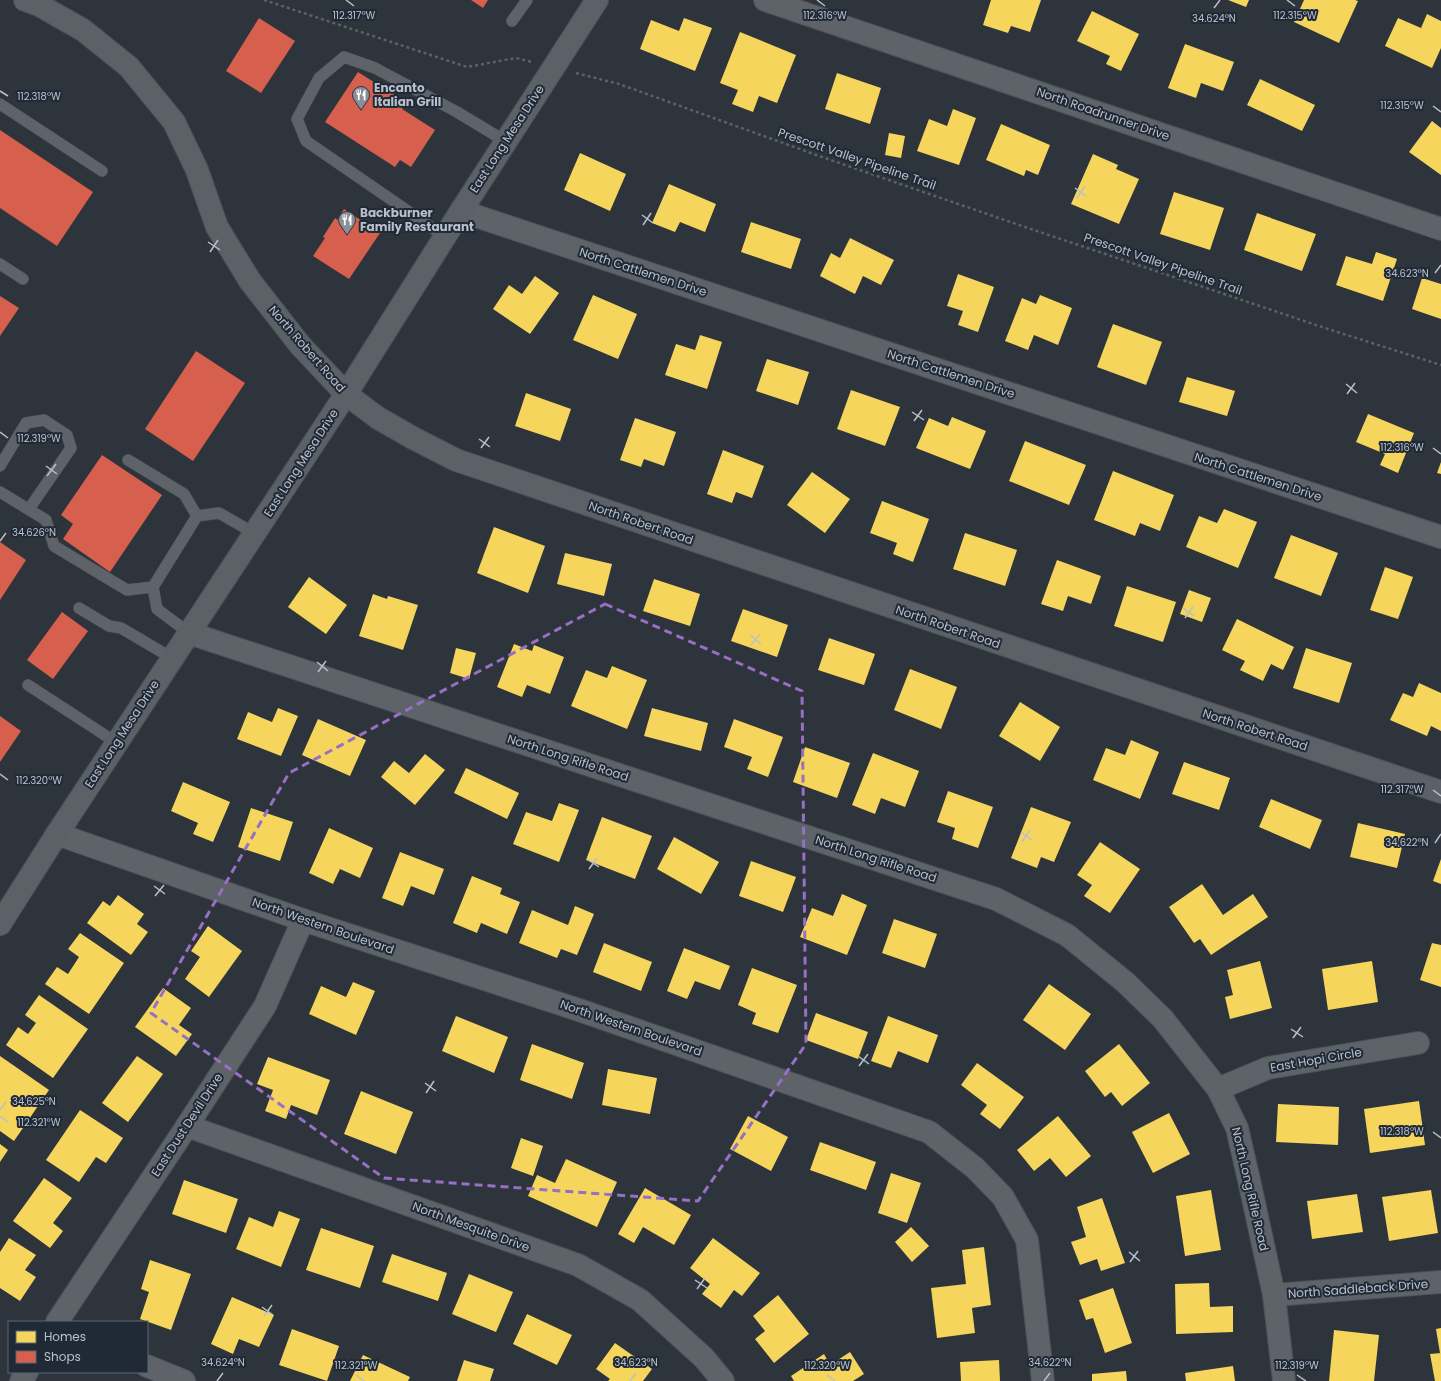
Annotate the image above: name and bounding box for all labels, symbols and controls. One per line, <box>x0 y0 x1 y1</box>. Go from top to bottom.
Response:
text: 112.317°W <box>333 8 376 23</box>
text: 112.316°W <box>803 8 847 23</box>
text: 112.315°W <box>1273 8 1317 23</box>
text: 34.624°N <box>1192 11 1236 26</box>
place label: Encanto Italian Grill <box>374 79 441 110</box>
street label: East Long Mesa Drive <box>465 82 548 196</box>
street label: North Roadrunner Drive <box>1034 83 1172 144</box>
restaurant icon: Encanto Italian Grill <box>351 85 371 110</box>
text: 112.318°W <box>17 89 61 104</box>
text: 112.315°W <box>1380 98 1424 113</box>
street label: Prescott Valley Pipeline Trail <box>776 123 939 194</box>
place label: Backburner Family Restaurant <box>360 204 474 235</box>
restaurant icon: Backburner Family Restaurant <box>337 210 357 235</box>
street label: Prescott Valley Pipeline Trail <box>1082 228 1245 299</box>
street label: North Cattlemen Drive <box>577 243 709 300</box>
text: 34.623°N <box>1385 266 1429 281</box>
street label: North Robert Road <box>265 302 350 396</box>
street label: North Cattlemen Drive <box>885 345 1017 402</box>
street label: East Long Mesa Drive <box>259 406 342 520</box>
text: 112.319°W <box>17 431 61 446</box>
text: 112.316°W <box>1380 440 1424 455</box>
street label: North Cattlemen Drive <box>1192 448 1324 505</box>
street label: North Robert Road <box>587 497 696 548</box>
text: 34.626°N <box>12 525 56 540</box>
street label: North Robert Road <box>894 601 1003 652</box>
street label: East Long Mesa Drive <box>80 677 163 791</box>
street label: North Robert Road <box>1200 705 1310 755</box>
street label: North Long Rifle Road <box>505 730 631 785</box>
text: 112.320°W <box>16 773 62 788</box>
text: 112.317°W <box>1381 782 1424 797</box>
street label: North Long Rifle Road <box>813 831 939 886</box>
text: 34.622°N <box>1385 835 1429 850</box>
street label: North Western Boulevard <box>250 893 396 958</box>
street label: North Western Boulevard <box>558 995 704 1060</box>
street label: East Hopi Circle <box>1269 1043 1363 1076</box>
street label: East Dust Devil Drive <box>147 1070 226 1180</box>
text: 34.625°N <box>12 1094 56 1109</box>
text: 112.321°W <box>18 1115 61 1130</box>
text: 112.318°W <box>1380 1124 1424 1139</box>
street label: North Long Rifle Road <box>1228 1125 1273 1253</box>
street label: North Mesquite Drive <box>410 1197 532 1256</box>
street label: North Saddleback Drive <box>1287 1275 1429 1302</box>
legend <box>8 1321 148 1373</box>
text: Homes <box>44 1328 86 1345</box>
text: Shops <box>44 1348 81 1365</box>
text: 34.624°N <box>201 1355 245 1370</box>
text: 34.623°N <box>614 1355 658 1370</box>
text: 34.622°N <box>1028 1355 1072 1370</box>
text: 112.321°W <box>335 1358 378 1373</box>
text: 112.320°W <box>804 1358 850 1373</box>
text: 112.319°W <box>1275 1358 1319 1373</box>

